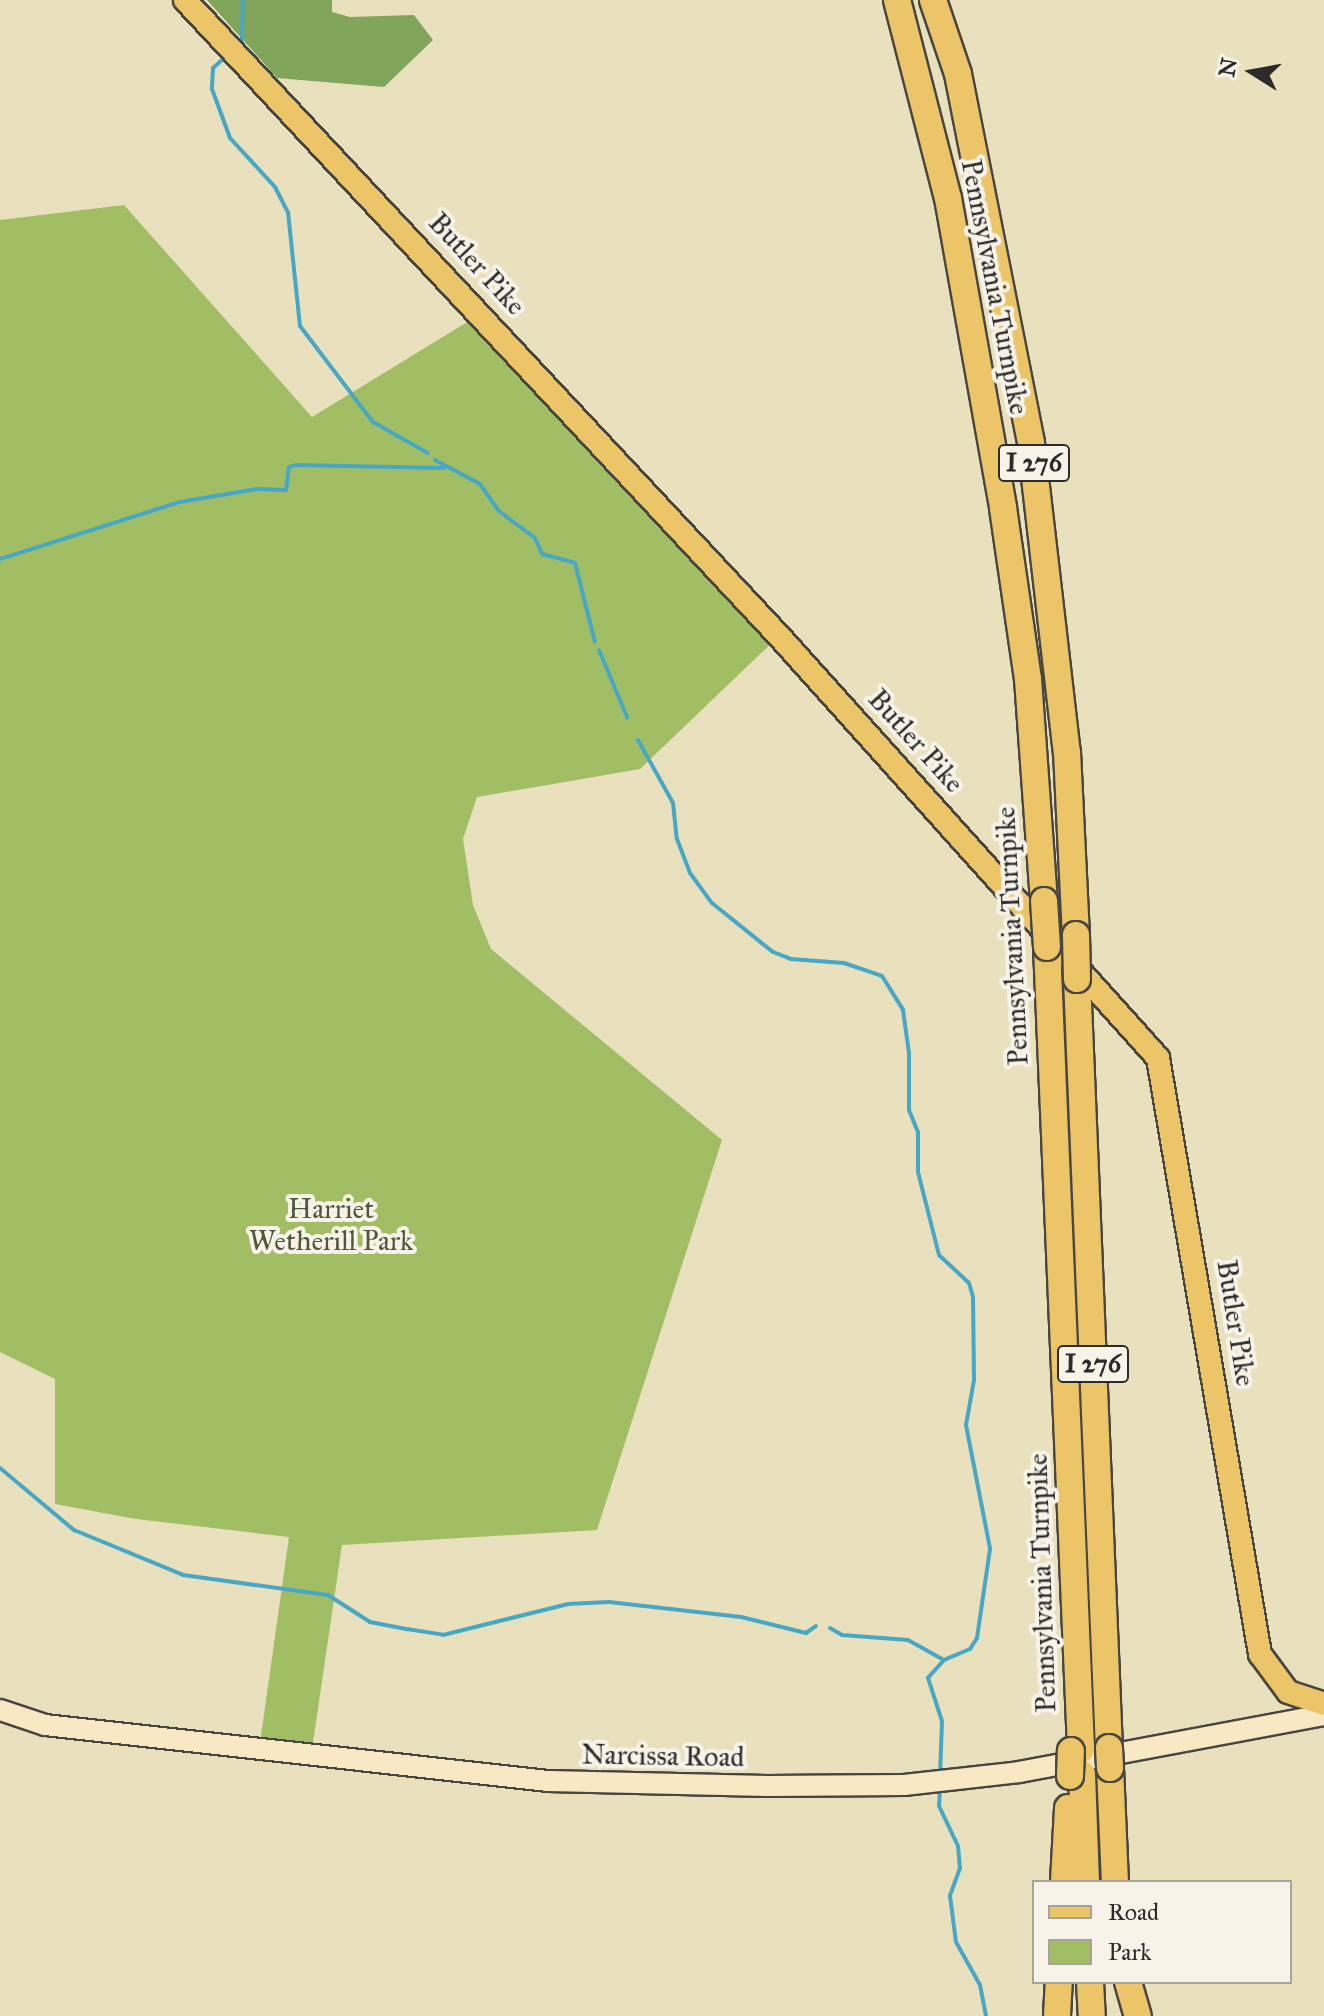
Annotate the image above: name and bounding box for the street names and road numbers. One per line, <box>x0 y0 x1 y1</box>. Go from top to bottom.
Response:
street label: Pennsylvania Turnpike <box>954 157 1036 417</box>
street label: Butler Pike <box>421 206 533 322</box>
road number: I 276 <box>998 441 1070 485</box>
street label: Butler Pike <box>861 683 971 799</box>
street label: Pennsylvania Turnpike <box>988 806 1036 1066</box>
street label: Butler Pike <box>1209 1258 1263 1388</box>
road number: I 276 <box>1057 1342 1129 1386</box>
street label: Pennsylvania Turnpike <box>1021 1453 1063 1713</box>
street label: Narcissa Road <box>581 1738 745 1774</box>

